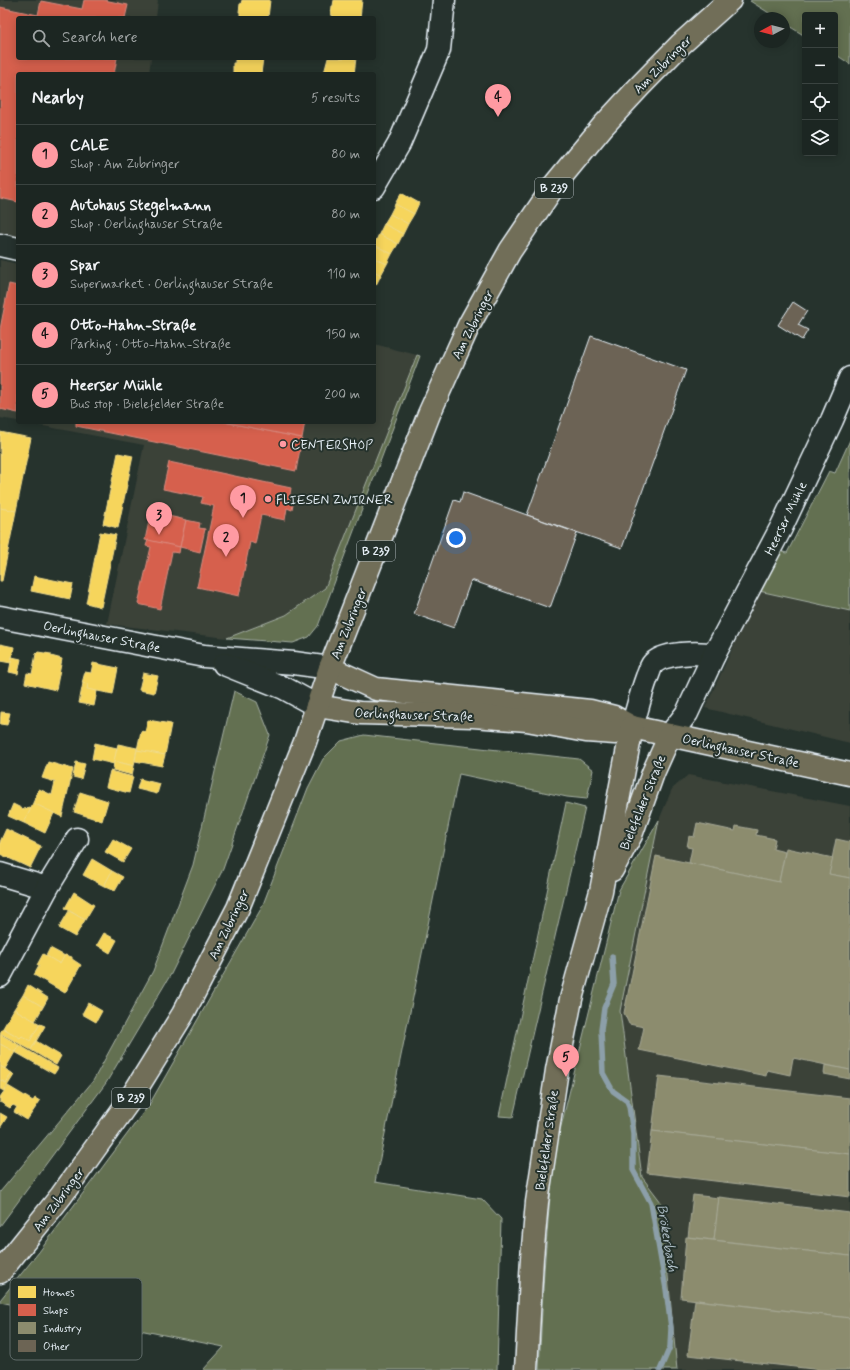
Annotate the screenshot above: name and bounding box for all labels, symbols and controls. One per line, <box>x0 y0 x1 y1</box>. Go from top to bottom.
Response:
north arrow <box>754 12 790 48</box>
map controls <box>802 12 838 156</box>
button: + <box>802 12 838 48</box>
search box <box>16 16 376 60</box>
icon: search <box>30 27 52 49</box>
text: Search here <box>62 28 138 48</box>
street label: Am Zubringer <box>630 32 697 99</box>
button: − <box>802 48 838 84</box>
pin: 4 <box>485 84 511 117</box>
button: locate <box>802 84 838 120</box>
text: Nearby <box>32 87 84 109</box>
text: 5 results <box>311 90 360 107</box>
button: layers <box>802 120 838 156</box>
text: CALE <box>70 136 109 156</box>
text: 1 <box>42 146 48 163</box>
text: 80 m <box>331 146 360 163</box>
text: Shop · Am Zubringer <box>70 156 180 173</box>
road number: B 239 <box>535 178 573 198</box>
text: Autohaus Stegelmann <box>70 196 211 216</box>
text: 2 <box>42 206 48 223</box>
text: 80 m <box>331 206 360 223</box>
text: Shop · Oerlinghauser Straße <box>70 216 223 233</box>
text: Spar <box>70 256 100 276</box>
text: 3 <box>42 266 48 283</box>
text: 110 m <box>327 266 360 283</box>
text: Supermarket · Oerlinghauser Straße <box>70 276 273 293</box>
street label: Am Zubringer <box>449 287 499 363</box>
text: Otto-Hahn-Straße <box>70 316 196 336</box>
text: 4 <box>41 326 49 343</box>
text: 150 m <box>326 326 360 343</box>
text: Parking · Otto-Hahn-Straße <box>70 336 231 353</box>
text: Heerser Mühle <box>70 376 163 396</box>
text: 5 <box>41 386 49 403</box>
text: 200 m <box>325 386 360 403</box>
text: Bus stop · Bielefelder Straße <box>70 396 224 413</box>
place label: CENTERSHOP <box>291 437 373 454</box>
marker: CENTERSHOP <box>278 439 288 449</box>
street label: Heerser Mühle <box>761 479 812 559</box>
pin: 1 <box>230 485 256 518</box>
place label: FLIESEN ZWIRNER <box>276 492 393 509</box>
marker: FLIESEN ZWIRNER <box>263 494 273 504</box>
pin: 3 <box>146 502 172 535</box>
pin: 2 <box>213 524 239 557</box>
your location <box>446 528 466 548</box>
road number: B 239 <box>357 541 395 561</box>
street label: Am Zubringer <box>327 585 373 662</box>
street label: Oerlinghauser Straße <box>41 618 162 659</box>
street label: Oerlinghauser Straße <box>354 705 474 728</box>
street label: Oerlinghauser Straße <box>680 731 801 774</box>
street label: Bielefelder Straße <box>617 753 670 853</box>
street label: Am Zubringer <box>205 886 255 963</box>
pin: 5 <box>553 1044 579 1077</box>
road number: B 239 <box>112 1088 150 1108</box>
street label: Bielefelder Straße <box>532 1089 563 1191</box>
street label: Am Zubringer <box>30 1164 90 1236</box>
water label: Brökerbach <box>652 1203 682 1273</box>
legend <box>10 1278 142 1360</box>
text: Homes <box>43 1286 75 1300</box>
text: Shops <box>43 1304 68 1318</box>
text: Industry <box>43 1322 82 1336</box>
text: Other <box>43 1340 70 1354</box>

